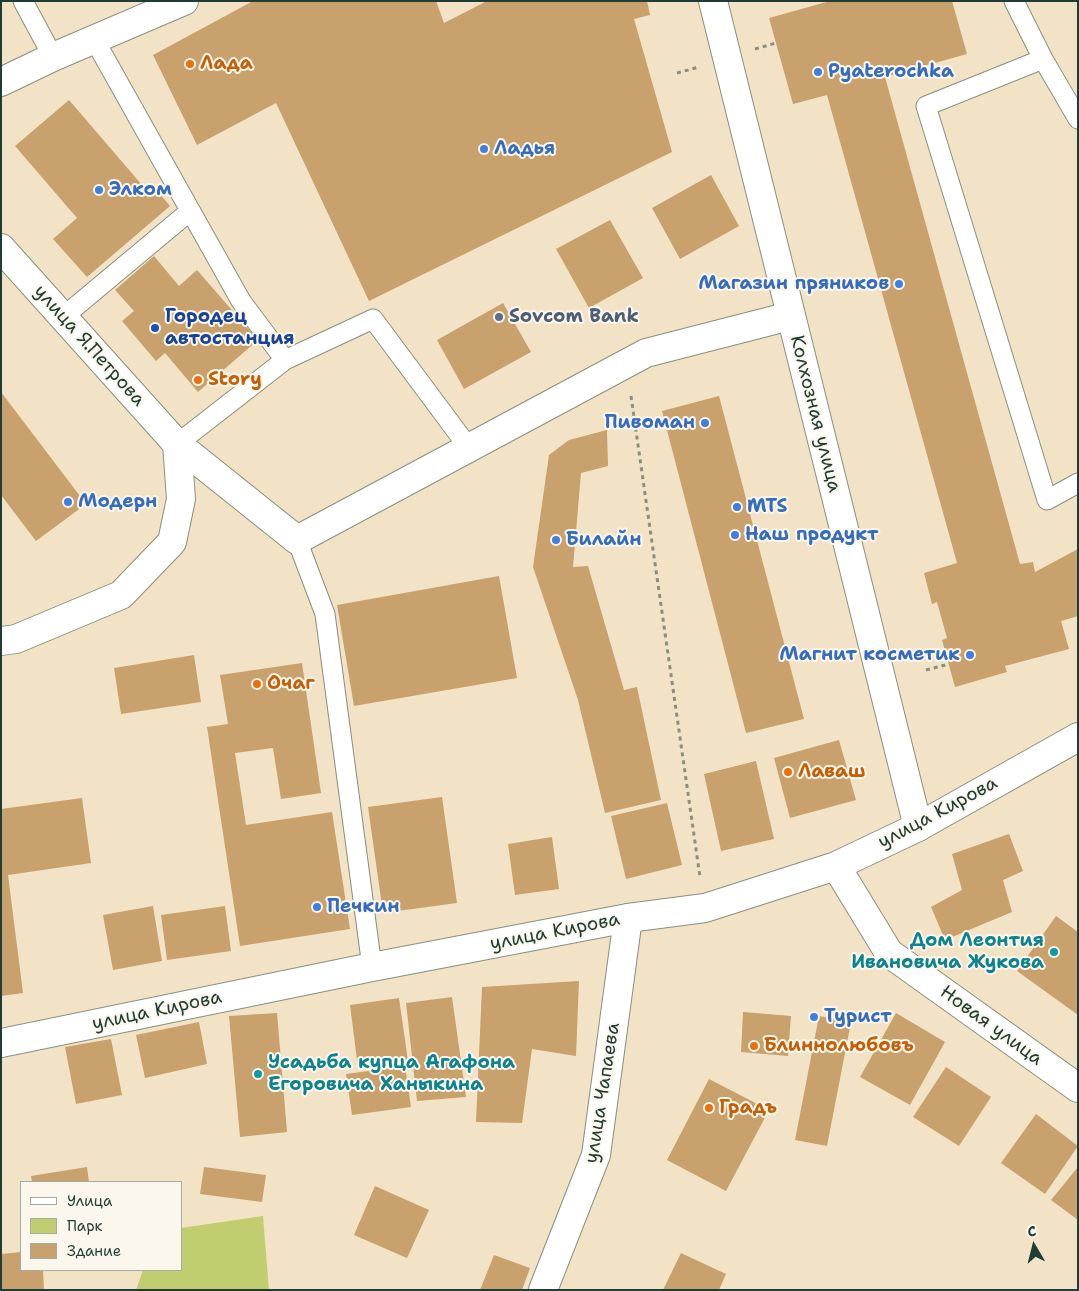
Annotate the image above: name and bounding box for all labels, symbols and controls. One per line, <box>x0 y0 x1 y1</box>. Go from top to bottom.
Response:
place label: Лада <box>200 53 253 75</box>
marker: Лада <box>184 58 196 70</box>
place label: Pyaterochka <box>828 61 954 83</box>
marker: Pyaterochka <box>812 66 824 78</box>
place label: Ладья <box>494 138 555 160</box>
marker: Ладья <box>478 143 490 155</box>
place label: Элком <box>109 179 172 201</box>
marker: Элком <box>93 184 105 196</box>
place label: Магазин пряников <box>698 273 889 295</box>
marker: Магазин пряников <box>893 278 905 290</box>
street label: улица Я.Петрова <box>29 281 149 411</box>
place label: Городец автостанция <box>165 306 295 350</box>
place label: Sovcom Bank <box>509 306 639 328</box>
marker: Sovcom Bank <box>493 311 505 323</box>
marker: Городец автостанция <box>149 322 161 334</box>
street label: Колхозная улица <box>784 333 846 495</box>
place label: Story <box>208 369 262 391</box>
marker: Story <box>192 374 204 386</box>
place label: Пивоман <box>605 412 695 434</box>
marker: Пивоман <box>699 417 711 429</box>
place label: Модерн <box>78 491 157 513</box>
marker: Модерн <box>62 496 74 508</box>
place label: MTS <box>747 496 787 518</box>
marker: MTS <box>731 501 743 513</box>
place label: Наш продукт <box>745 524 878 546</box>
place label: Билайн <box>566 529 642 551</box>
marker: Наш продукт <box>729 529 741 541</box>
marker: Билайн <box>550 534 562 546</box>
place label: Магнит косметик <box>779 644 960 666</box>
marker: Магнит косметик <box>964 649 976 661</box>
place label: Очаг <box>267 673 315 695</box>
marker: Очаг <box>251 678 263 690</box>
place label: Лаваш <box>798 761 866 783</box>
marker: Лаваш <box>782 766 794 778</box>
street label: улица Кирова <box>874 772 1002 854</box>
place label: Печкин <box>327 896 399 918</box>
marker: Печкин <box>311 901 323 913</box>
street label: улица Кирова <box>488 908 622 956</box>
place label: Дом Леонтия Ивановича Жукова <box>851 930 1044 974</box>
marker: Дом Леонтия Ивановича Жукова <box>1048 946 1060 958</box>
street label: Новая улица <box>935 981 1047 1071</box>
street label: улица Кирова <box>90 986 224 1036</box>
place label: Турист <box>824 1006 892 1028</box>
marker: Турист <box>808 1011 820 1023</box>
street label: улица Чапаева <box>581 1021 625 1165</box>
place label: Блиннолюбовъ <box>764 1035 914 1057</box>
marker: Блиннолюбовъ <box>748 1040 760 1052</box>
place label: Усадьба купца Агафона Егоровича Ханыкина <box>268 1052 515 1096</box>
marker: Усадьба купца Агафона Егоровича Ханыкина <box>252 1068 264 1080</box>
place label: Градъ <box>719 1097 777 1119</box>
marker: Градъ <box>703 1102 715 1114</box>
legend <box>20 1181 182 1271</box>
text: Улица <box>67 1191 112 1211</box>
text: Парк <box>67 1216 103 1236</box>
north arrow <box>1009 1221 1059 1271</box>
text: С <box>1026 1222 1037 1241</box>
text: Здание <box>67 1241 121 1261</box>

